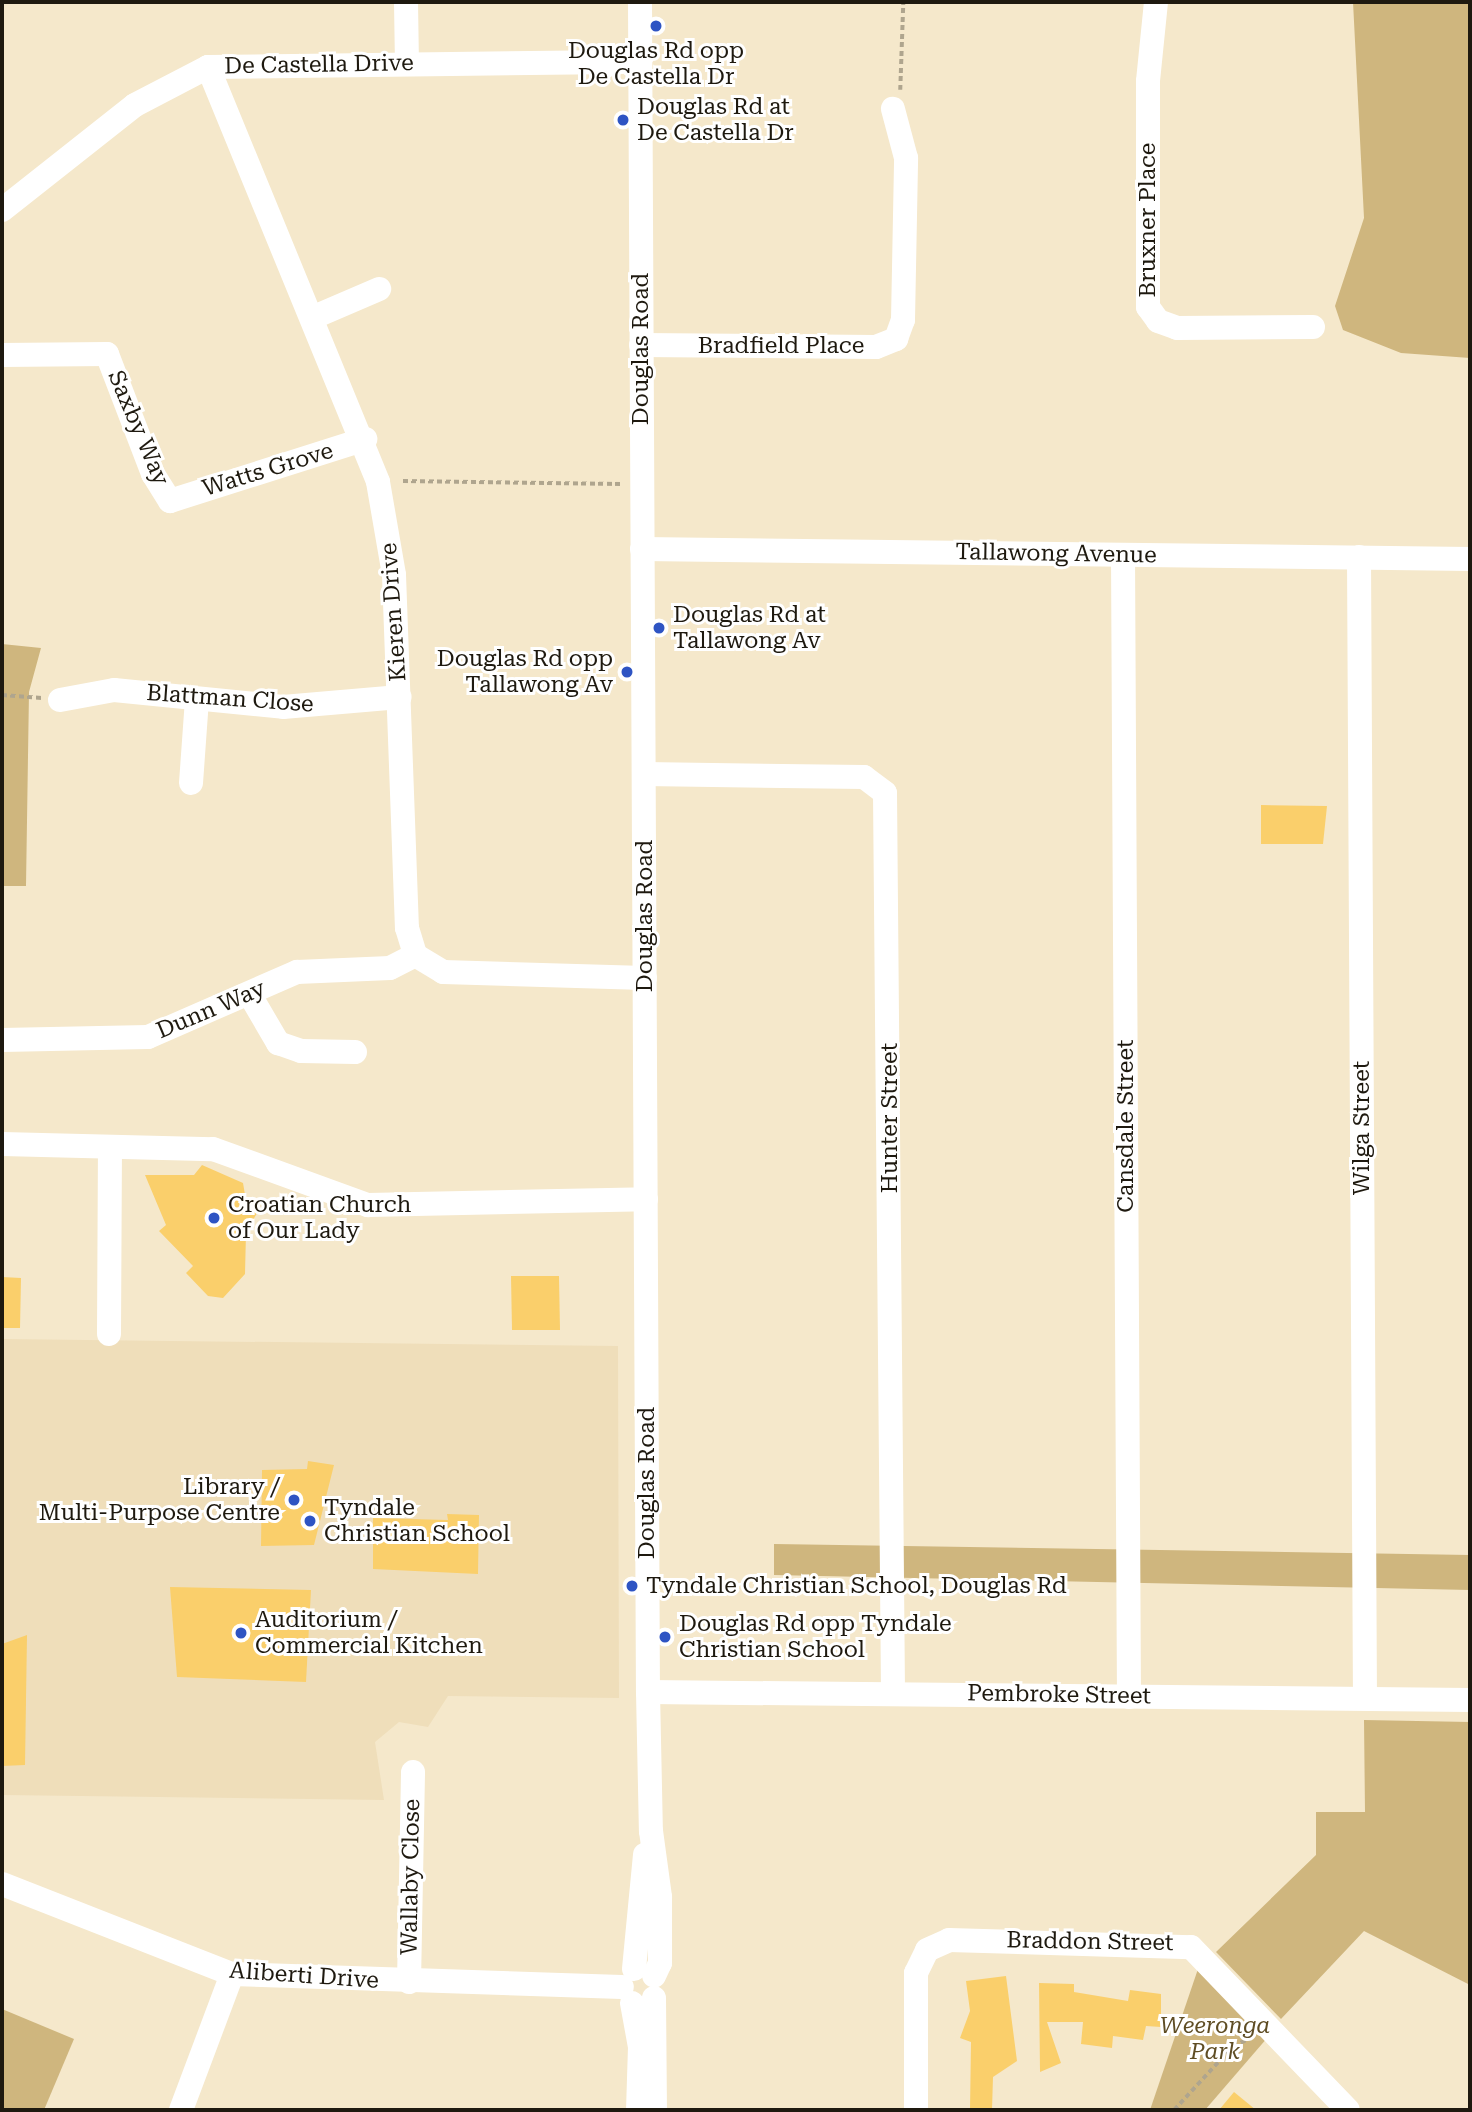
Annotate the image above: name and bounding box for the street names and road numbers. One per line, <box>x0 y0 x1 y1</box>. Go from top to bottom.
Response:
street label: De Castella Drive <box>224 50 414 80</box>
street label: Bruxner Place <box>1134 143 1162 297</box>
street label: Douglas Road <box>627 273 655 425</box>
street label: Bradfield Place <box>698 332 864 360</box>
street label: Saxby Way <box>101 366 175 490</box>
street label: Watts Grove <box>199 437 337 503</box>
street label: Tallawong Avenue <box>955 538 1157 570</box>
street label: Kieren Drive <box>375 542 413 682</box>
street label: Blattman Close <box>146 679 314 719</box>
street label: Douglas Road <box>631 840 659 992</box>
street label: Dunn Way <box>152 975 270 1045</box>
street label: Cansdale Street <box>1112 1039 1140 1213</box>
street label: Hunter Street <box>876 1043 904 1193</box>
street label: Wilga Street <box>1348 1061 1376 1195</box>
street label: Douglas Road <box>633 1407 661 1559</box>
street label: Pembroke Street <box>967 1680 1151 1710</box>
street label: Wallaby Close <box>396 1799 426 1955</box>
street label: Braddon Street <box>1006 1927 1174 1957</box>
street label: Aliberti Drive <box>228 1957 380 1995</box>

